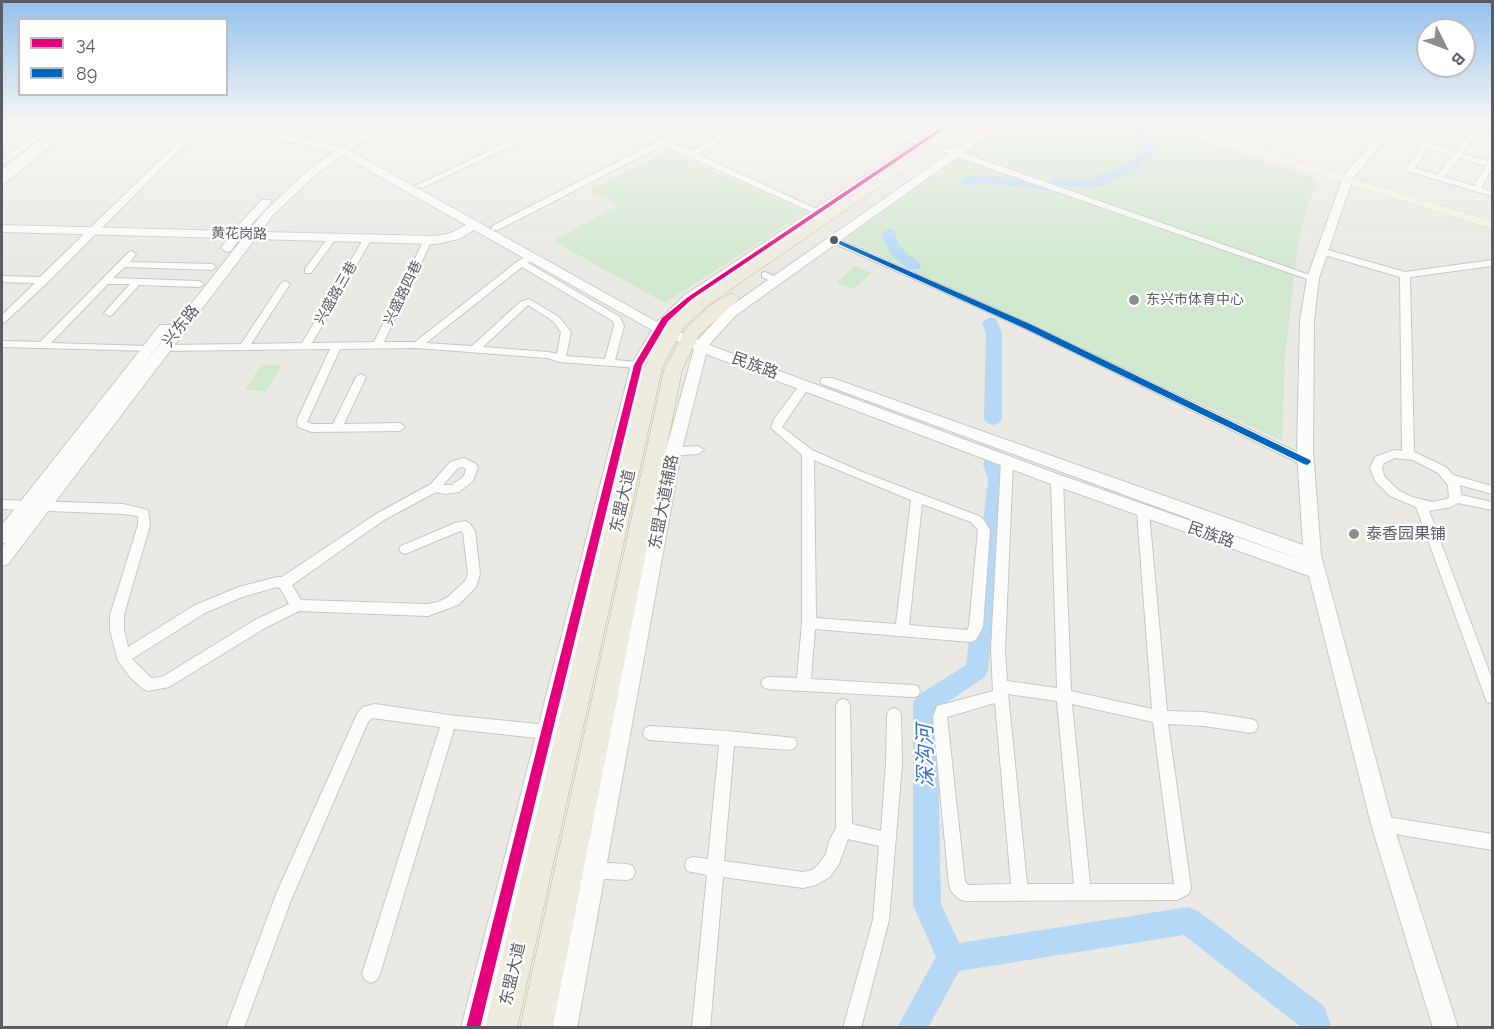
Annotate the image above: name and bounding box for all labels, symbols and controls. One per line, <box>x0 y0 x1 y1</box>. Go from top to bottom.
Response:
legend <box>18 18 228 96</box>
north arrow <box>1416 18 1476 78</box>
text: 34 <box>76 33 95 54</box>
text: B <box>1448 49 1469 69</box>
text: 89 <box>76 63 97 84</box>
street label: 黄花岗路 <box>211 225 267 243</box>
unlabelled marker <box>828 234 840 246</box>
street label: 兴盛路三巷 <box>311 258 361 328</box>
street label: 兴盛路四巷 <box>380 258 426 328</box>
place label: 东兴市体育中心 <box>1146 292 1244 308</box>
marker: 东兴市体育中心 <box>1127 293 1141 307</box>
street label: 兴东路 <box>159 301 203 351</box>
street label: 民族路 <box>729 349 781 383</box>
street label: 东盟大道辅路 <box>645 453 683 551</box>
street label: 东盟大道 <box>606 468 640 534</box>
street label: 民族路 <box>1185 518 1237 552</box>
place label: 泰香园果铺 <box>1366 524 1446 544</box>
marker: 泰香园果铺 <box>1347 527 1361 541</box>
water label: 深沟河 <box>913 724 939 788</box>
street label: 东盟大道 <box>496 941 530 1007</box>

